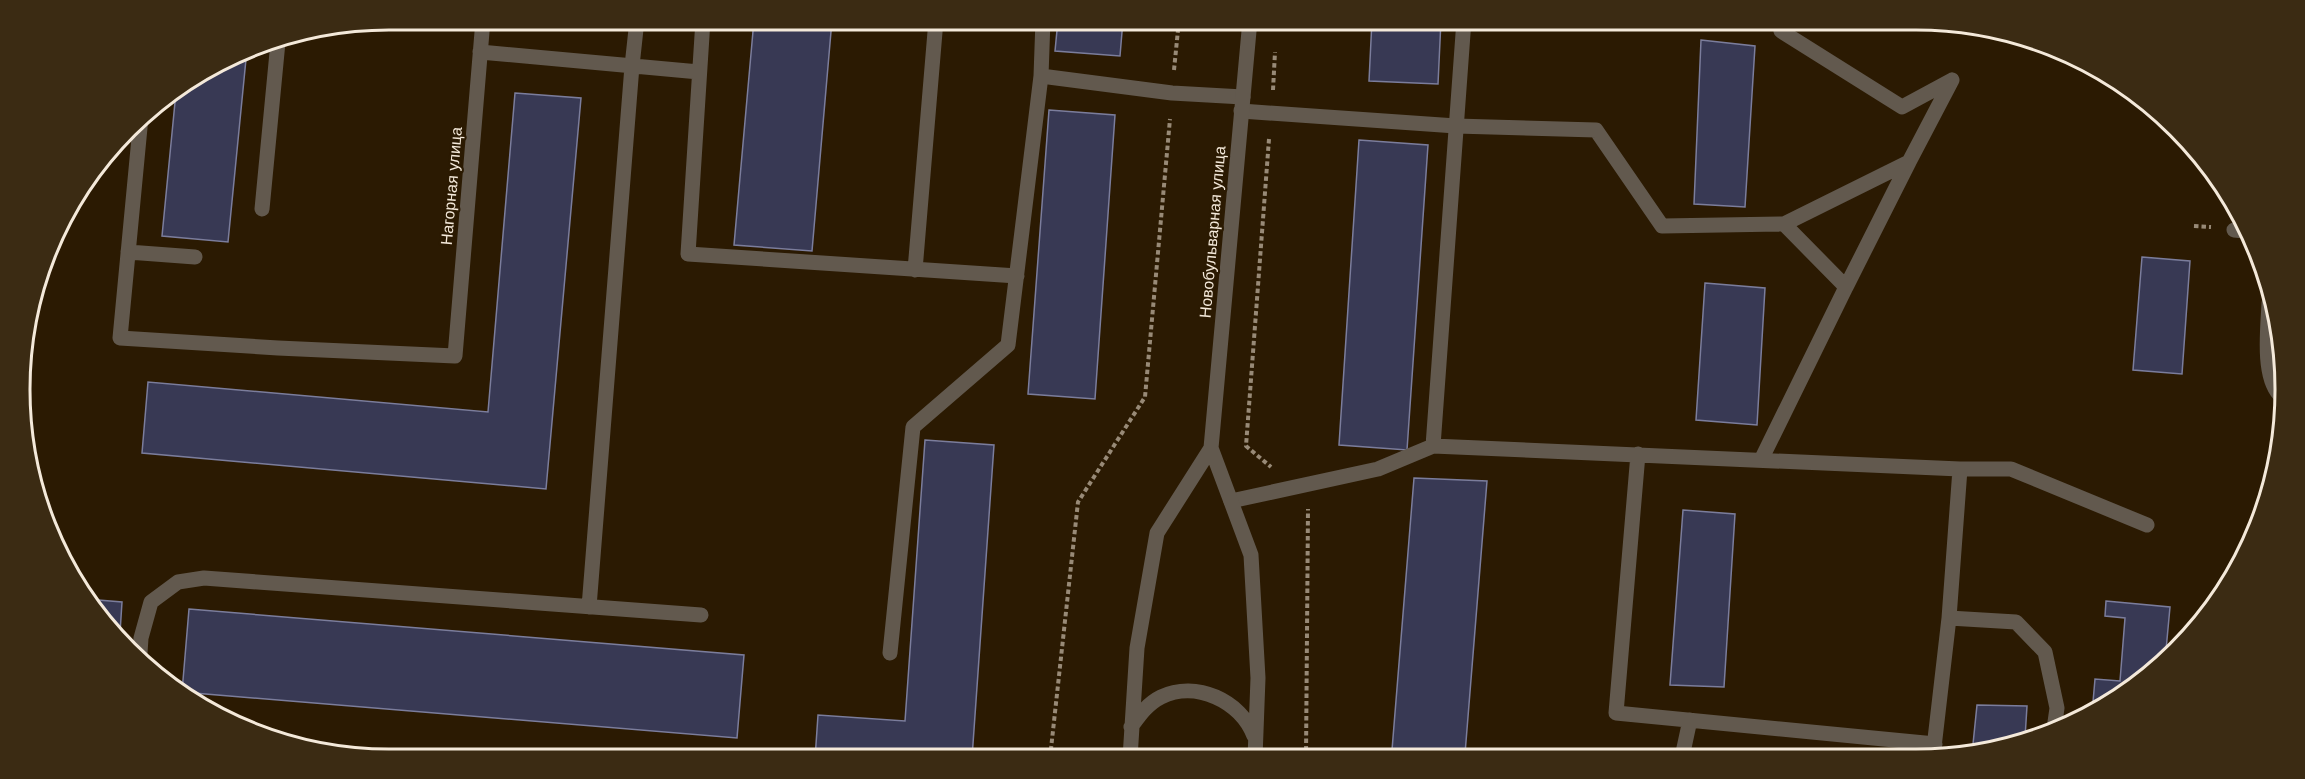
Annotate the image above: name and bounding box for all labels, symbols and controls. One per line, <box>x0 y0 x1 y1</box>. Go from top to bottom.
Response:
street label: Нагорная улица <box>438 126 465 246</box>
street label: Новобульварная улица <box>1197 145 1229 319</box>

